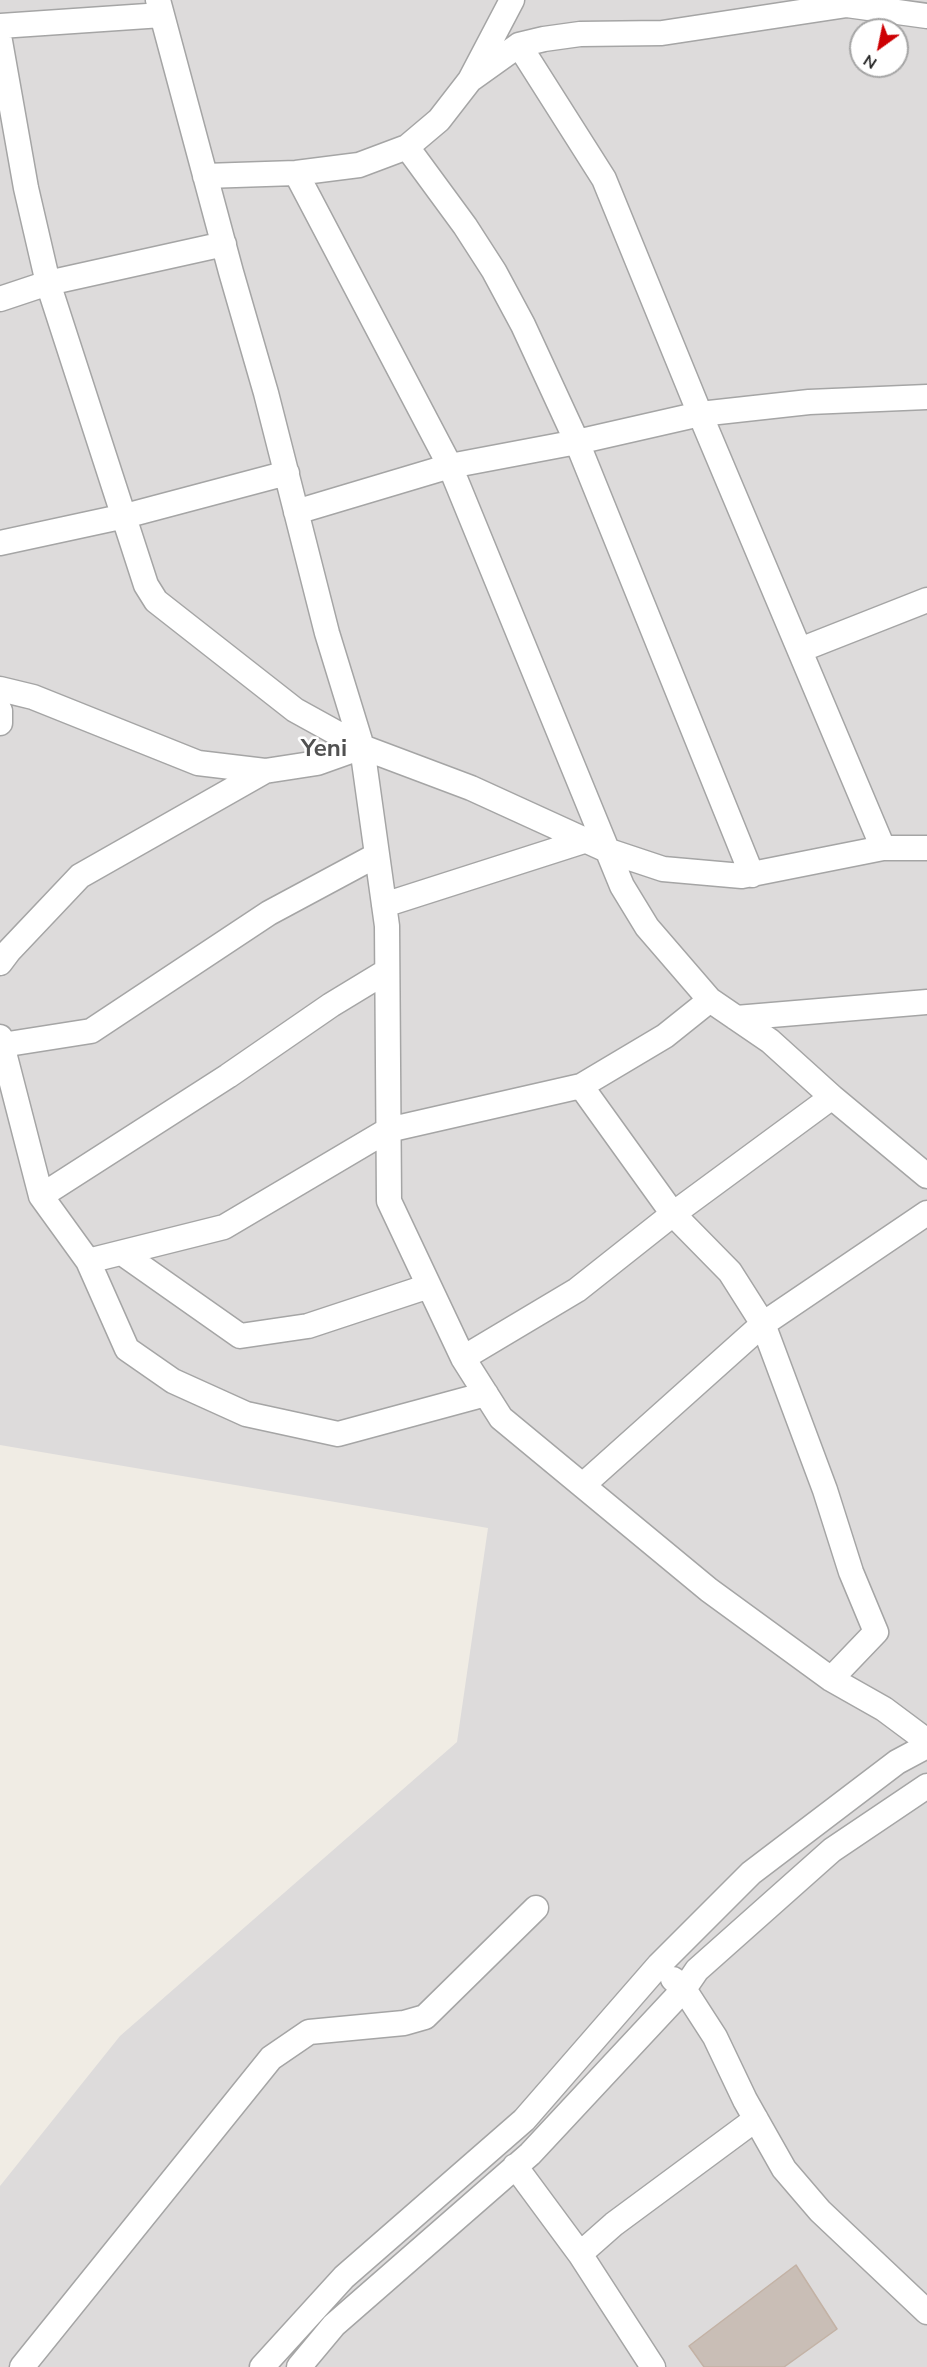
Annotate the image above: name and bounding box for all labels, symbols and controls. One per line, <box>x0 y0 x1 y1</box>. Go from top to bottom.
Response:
north arrow <box>849 18 909 78</box>
text: N <box>859 49 881 74</box>
district label: Yeni <box>301 736 347 764</box>

